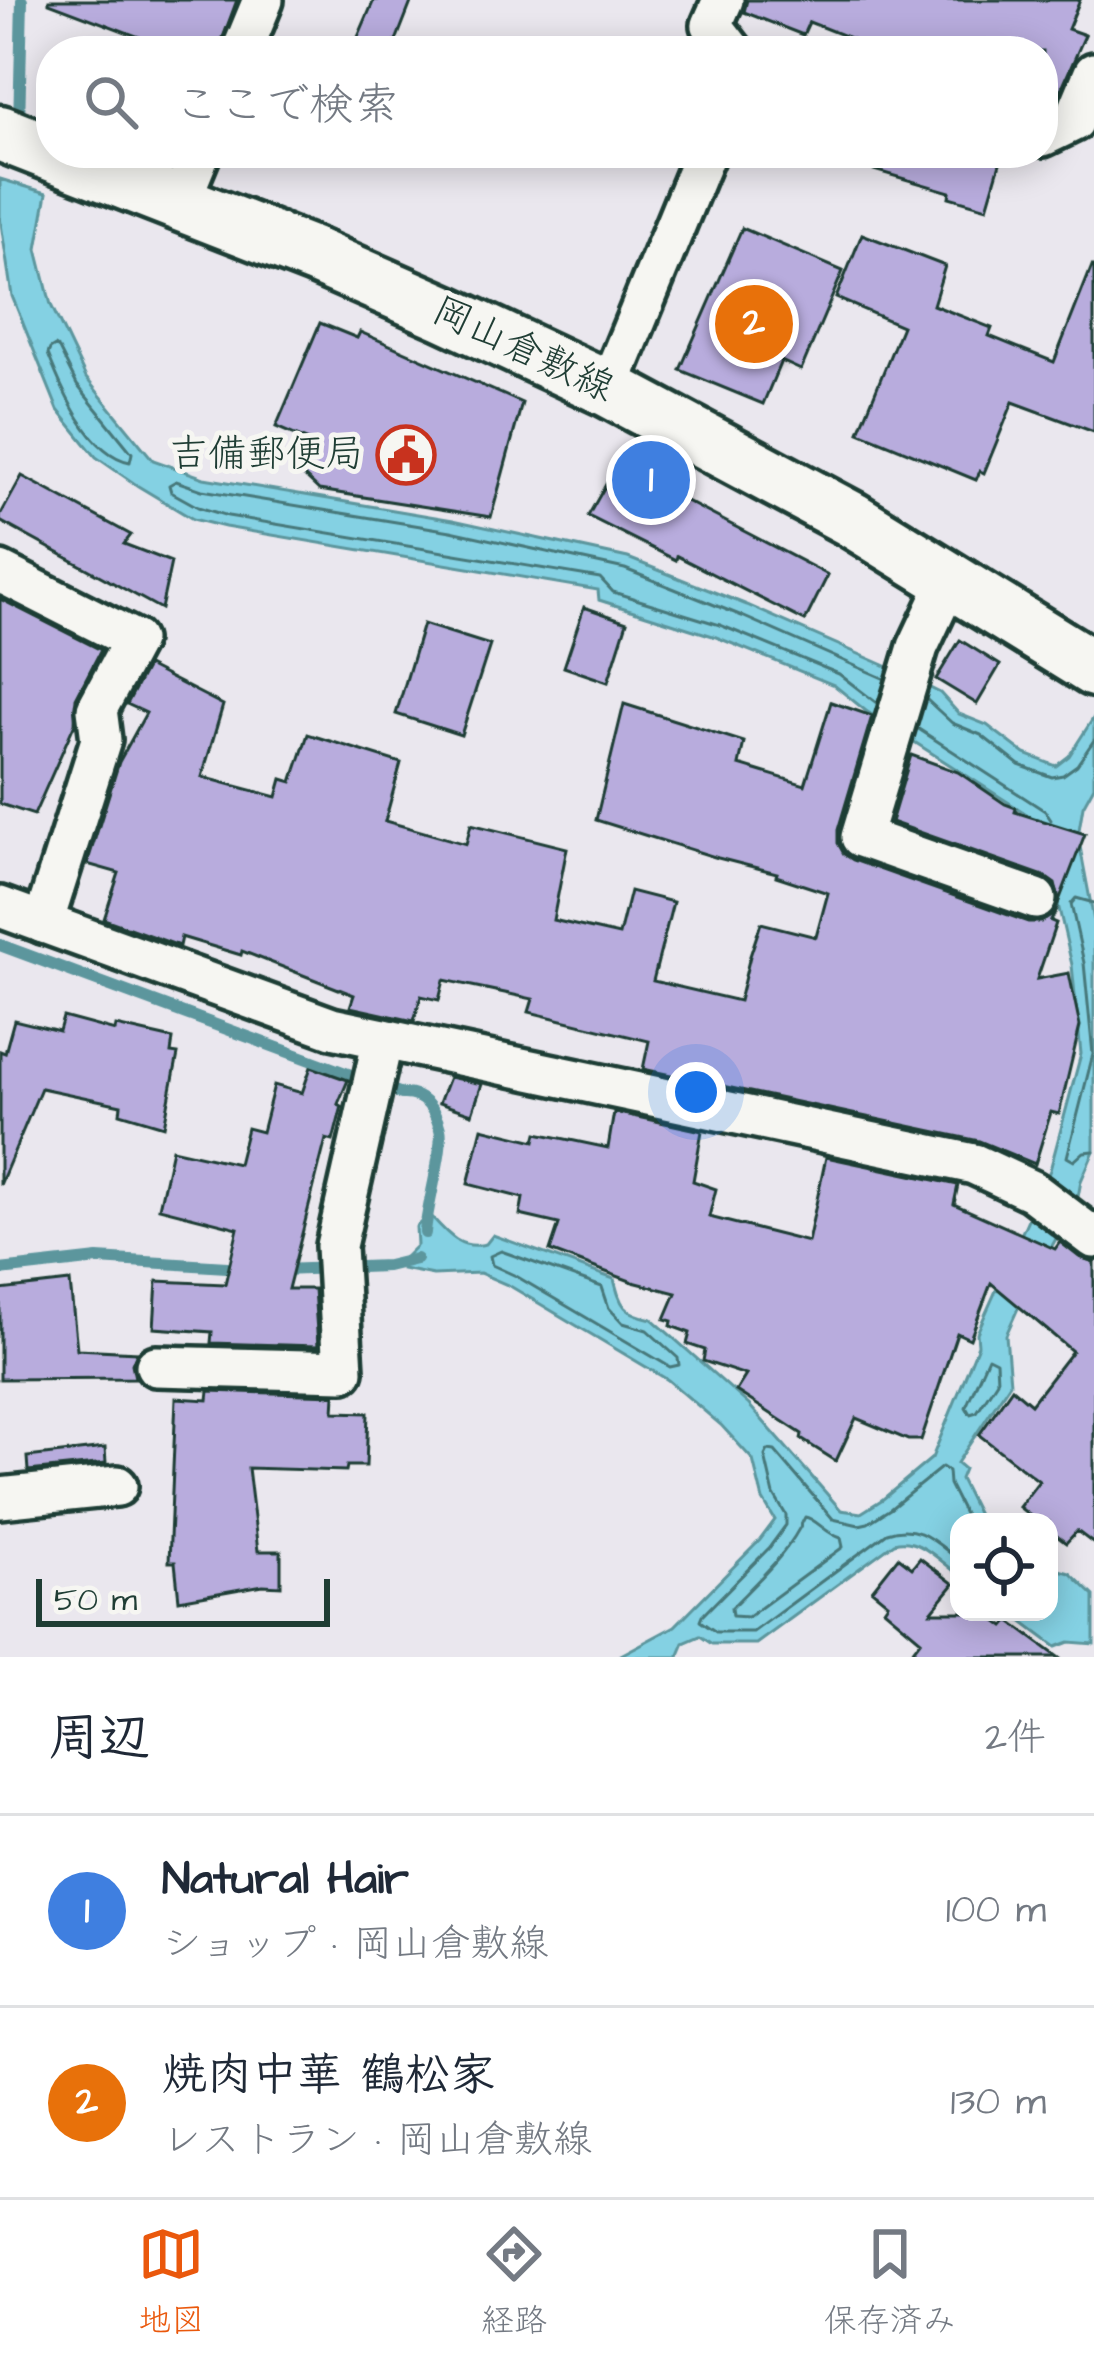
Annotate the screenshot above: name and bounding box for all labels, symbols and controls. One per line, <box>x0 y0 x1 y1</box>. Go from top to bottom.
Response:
search box <box>36 36 1058 168</box>
icon: search <box>78 69 144 135</box>
text: ここで検索 <box>174 75 399 137</box>
pin: 2 <box>715 279 793 369</box>
street label: 岡山倉敷線 <box>423 284 623 416</box>
public building icon: 吉備郵便局 <box>375 424 437 486</box>
place label: 吉備郵便局 <box>169 428 364 482</box>
pin: 1 <box>612 435 690 525</box>
your location <box>666 1062 726 1122</box>
map controls <box>950 1513 1058 1621</box>
button: locate <box>950 1513 1058 1621</box>
scale bar <box>36 1573 330 1626</box>
text: 50 m <box>54 1577 137 1623</box>
text: 周辺 <box>48 1704 150 1775</box>
text: 2件 <box>985 1712 1046 1766</box>
text: Natural Hair <box>162 1849 409 1911</box>
text: 1 <box>85 1884 90 1938</box>
text: 100 m <box>946 1884 1046 1938</box>
text: ショップ · 岡山倉敷線 <box>162 1918 548 1972</box>
text: 焼肉中華 鶴松家 <box>162 2045 495 2107</box>
text: 2 <box>76 2076 98 2130</box>
text: 130 m <box>951 2076 1046 2130</box>
text: レストラン · 岡山倉敷線 <box>162 2114 592 2168</box>
tab: 地図 <box>138 2221 204 2344</box>
tab: 経路 <box>481 2221 547 2344</box>
tab: 保存済み <box>824 2221 956 2344</box>

